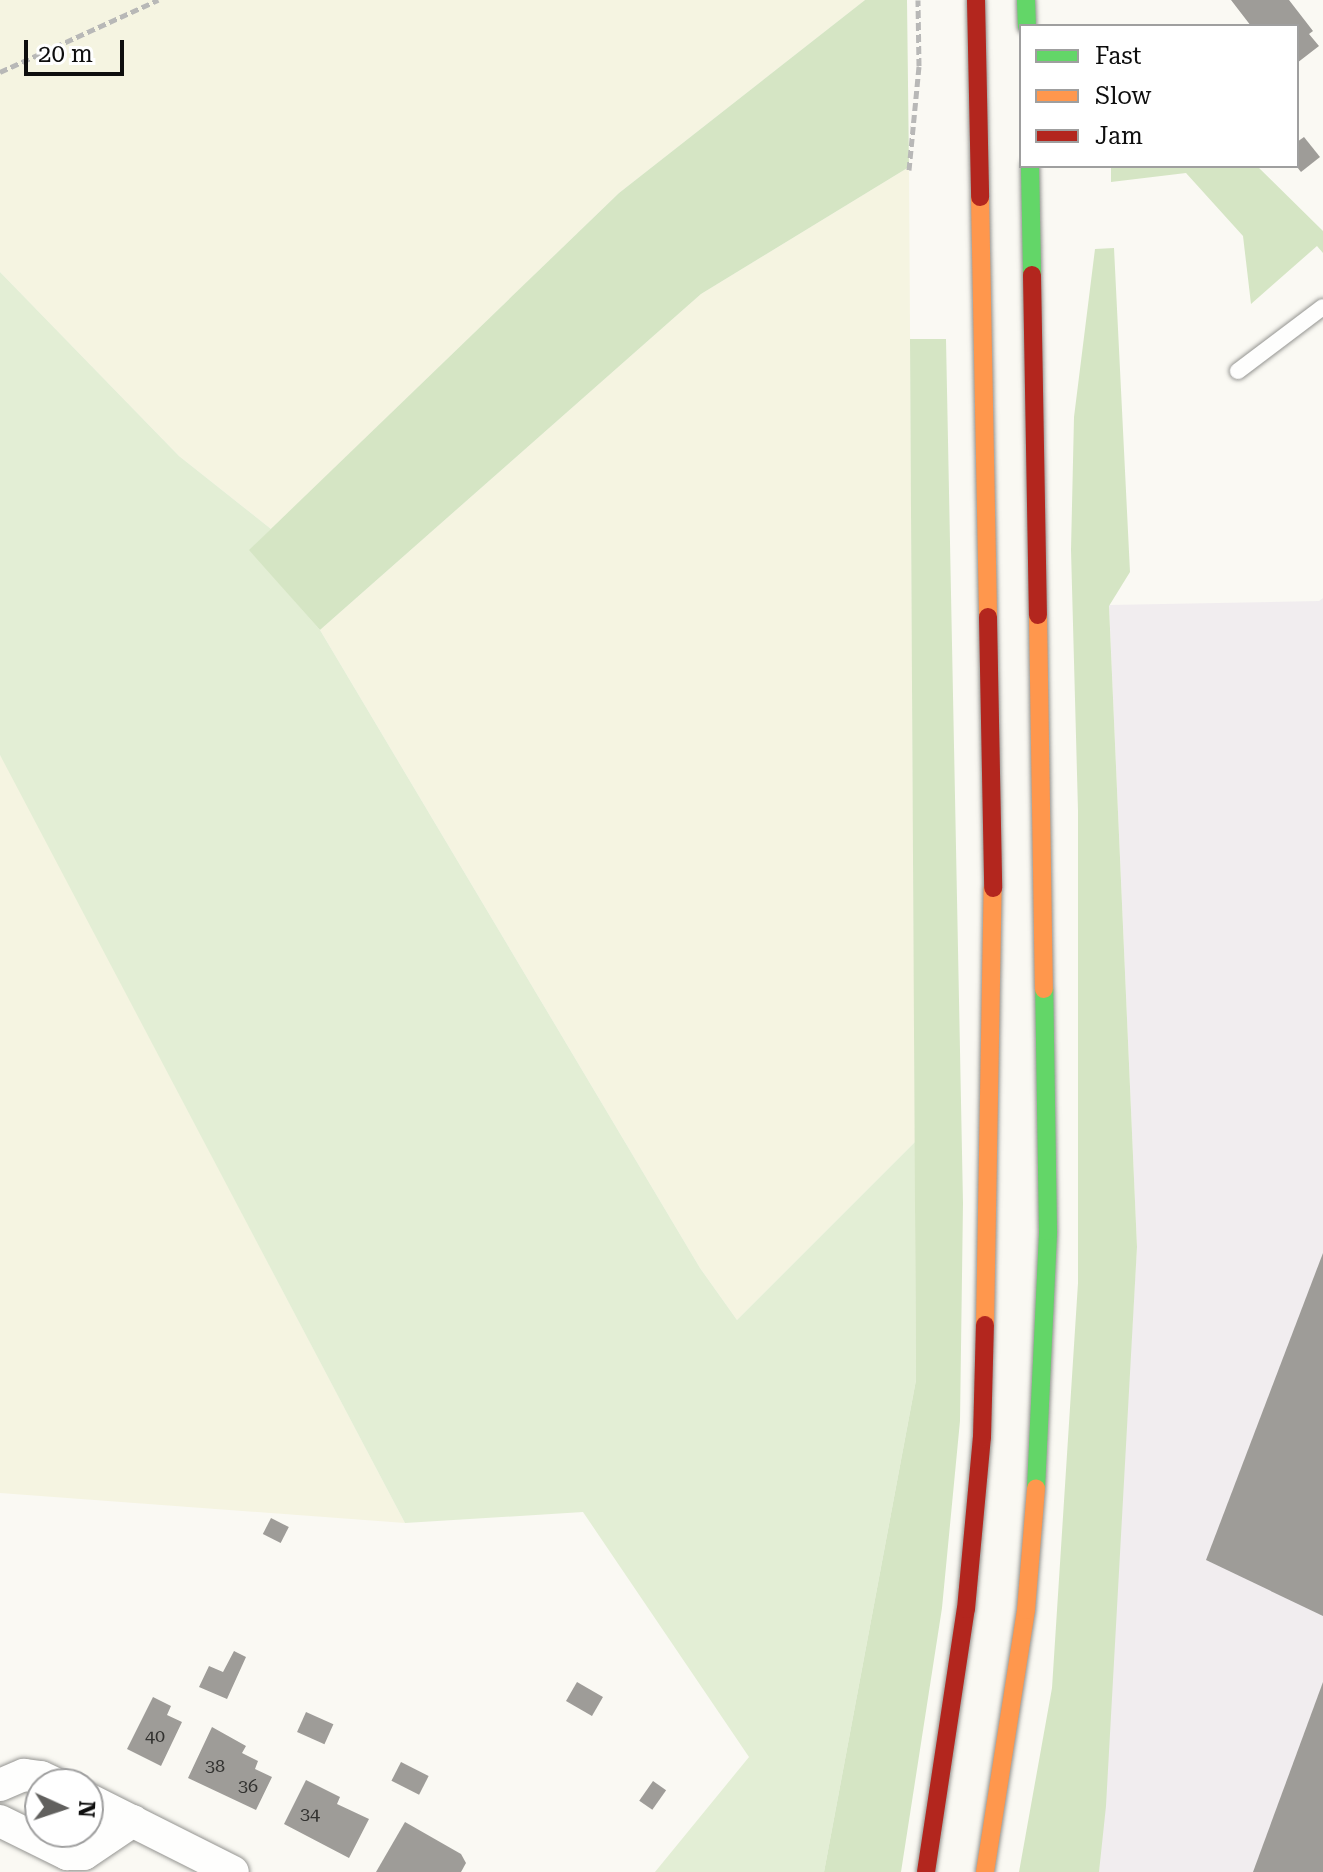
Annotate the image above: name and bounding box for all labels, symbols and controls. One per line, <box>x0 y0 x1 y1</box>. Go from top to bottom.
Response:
scale bar <box>28 24 128 74</box>
legend <box>1019 24 1299 168</box>
text: 20 m <box>38 40 93 68</box>
text: Fast <box>1095 42 1142 70</box>
text: Slow <box>1095 82 1151 110</box>
text: Jam <box>1095 122 1143 150</box>
house number: 40 <box>145 1725 165 1747</box>
house number: 38 <box>205 1755 225 1777</box>
north arrow <box>24 1768 104 1848</box>
house number: 36 <box>238 1775 258 1797</box>
text: N <box>74 1800 99 1818</box>
house number: 34 <box>300 1803 320 1825</box>

